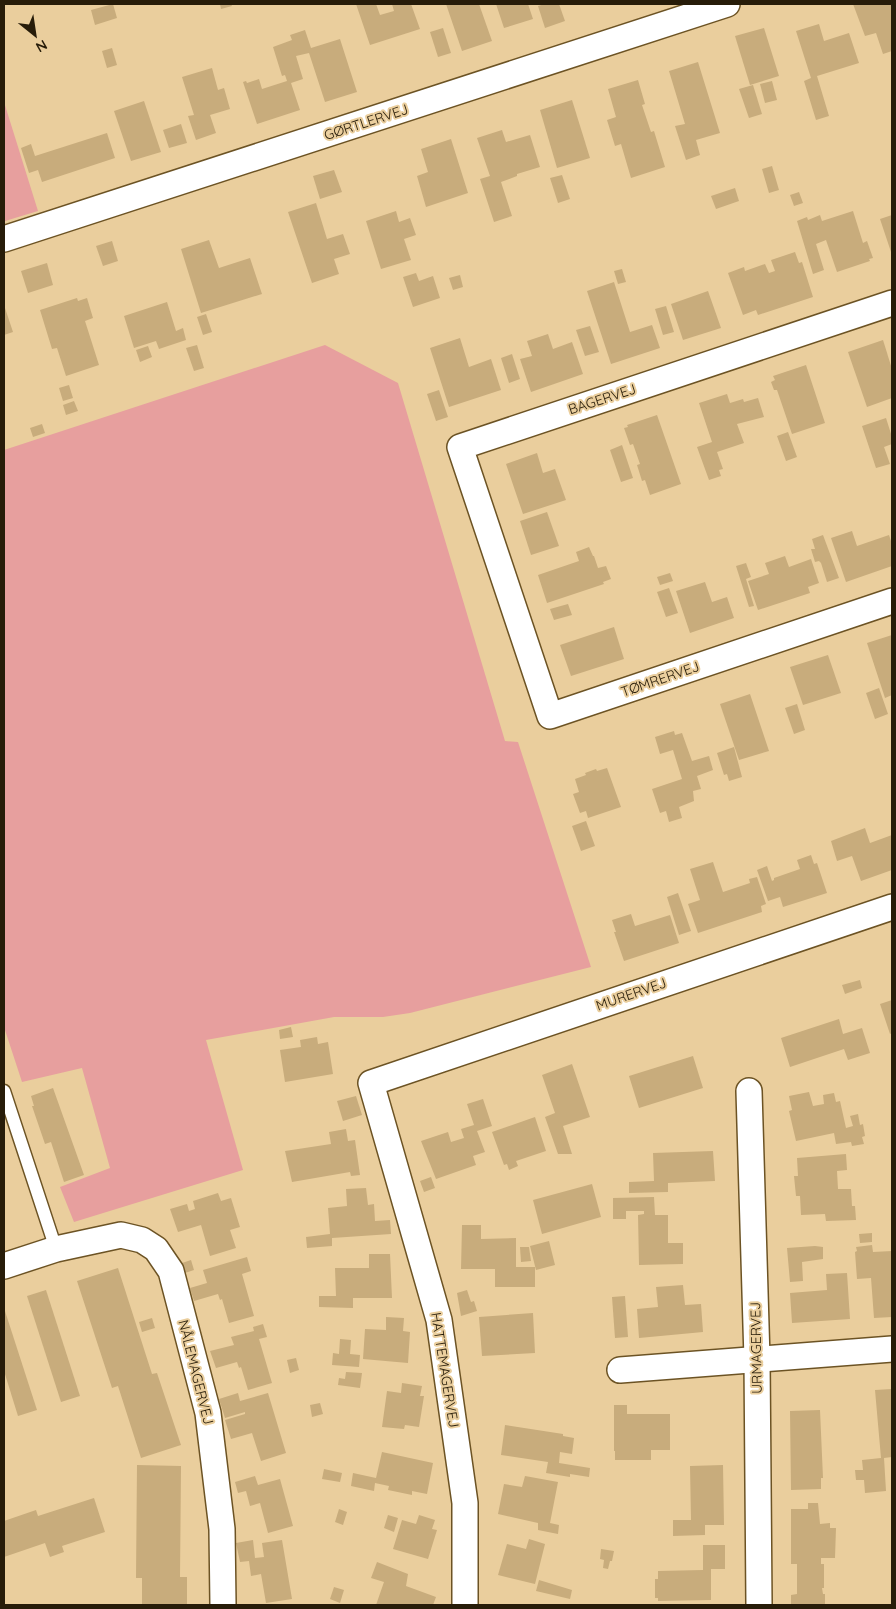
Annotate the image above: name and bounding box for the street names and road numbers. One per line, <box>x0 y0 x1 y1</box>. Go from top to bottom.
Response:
street label: GØRTLERVEJ <box>322 100 410 144</box>
street label: BAGERVEJ <box>566 380 638 418</box>
street label: TØMRERVEJ <box>618 657 702 701</box>
street label: MURERVEJ <box>593 974 669 1014</box>
street label: URMAGERVEJ <box>746 1302 766 1394</box>
street label: HATTEMAGERVEJ <box>427 1311 463 1429</box>
street label: NÅLEMAGERVEJ <box>174 1318 218 1426</box>

